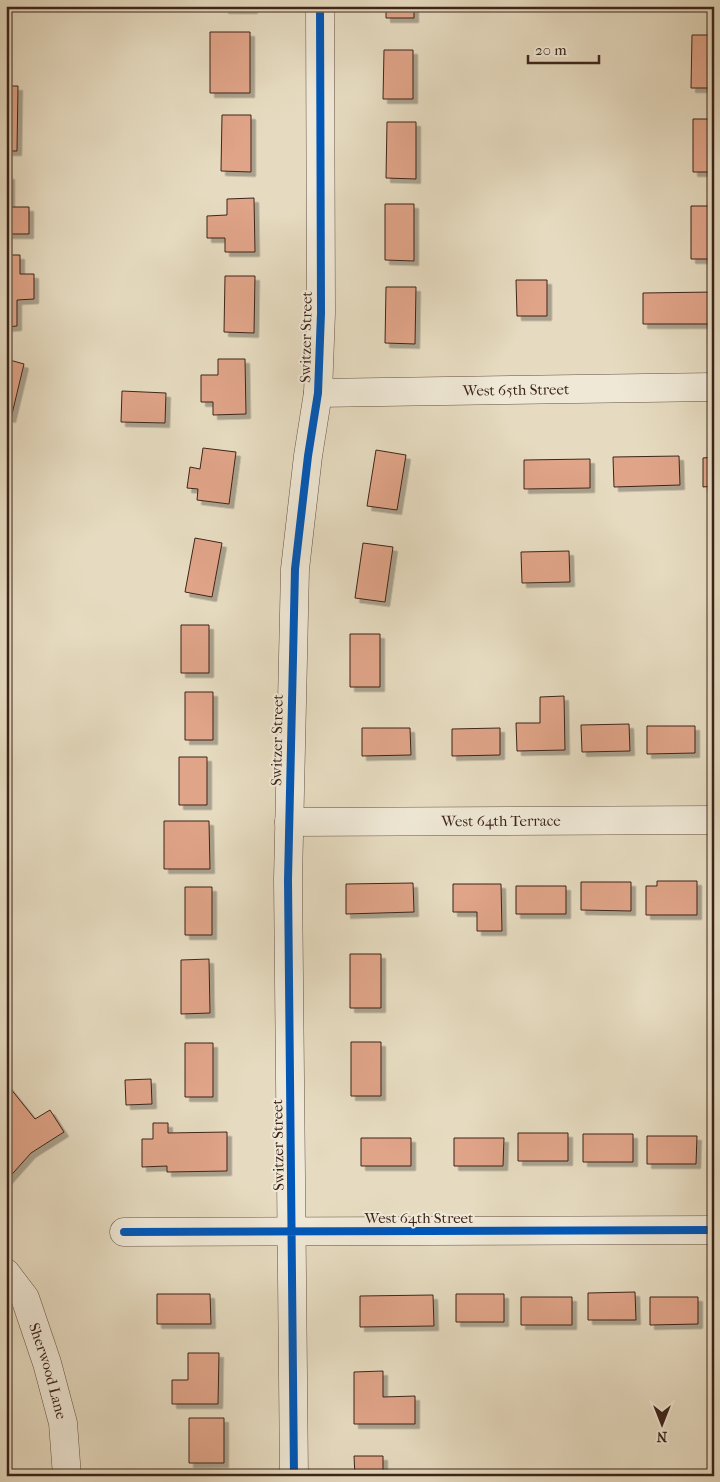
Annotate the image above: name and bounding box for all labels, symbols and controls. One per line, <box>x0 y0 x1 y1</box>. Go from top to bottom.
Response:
scale bar <box>528 32 599 64</box>
text: 20 m <box>535 41 567 59</box>
street label: Switzer Street <box>296 290 316 383</box>
street label: West 65th Street <box>462 380 570 400</box>
street label: Switzer Street <box>267 693 287 786</box>
street label: West 64th Terrace <box>440 812 561 830</box>
street label: Switzer Street <box>268 1098 288 1191</box>
street label: West 64th Street <box>364 1209 474 1227</box>
street label: Sherwood Lane <box>25 1320 71 1422</box>
north arrow <box>638 1400 688 1450</box>
text: N <box>656 1428 667 1445</box>

